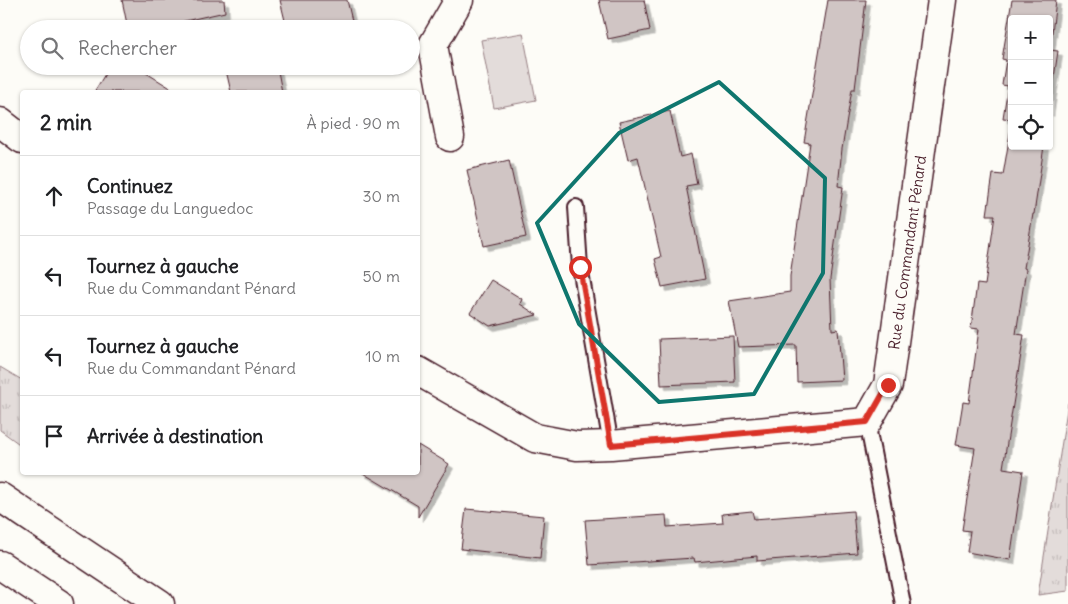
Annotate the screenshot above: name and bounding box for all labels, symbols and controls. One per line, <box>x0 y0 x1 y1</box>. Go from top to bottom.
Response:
map controls <box>1008 15 1053 150</box>
button: + <box>1008 15 1053 60</box>
search box <box>20 20 420 75</box>
icon: search <box>38 34 66 62</box>
text: Rechercher <box>78 36 177 60</box>
button: − <box>1008 60 1053 105</box>
button: locate <box>1008 105 1053 150</box>
text: 2 min <box>40 109 92 136</box>
text: À pied · 90 m <box>306 113 400 133</box>
street label: Rue du Commandant Pénard <box>884 154 930 351</box>
text: Continuez <box>87 174 173 198</box>
icon: ahead <box>40 182 68 210</box>
text: 30 m <box>363 186 400 206</box>
text: Passage du Languedoc <box>87 198 253 218</box>
text: Tournez à gauche <box>87 254 239 278</box>
route start <box>569 256 592 279</box>
icon: left <box>40 262 68 290</box>
text: 50 m <box>362 266 400 286</box>
text: Rue du Commandant Pénard <box>87 278 296 298</box>
text: Tournez à gauche <box>87 334 239 358</box>
icon: left <box>40 342 68 370</box>
text: 10 m <box>365 346 400 366</box>
text: Rue du Commandant Pénard <box>87 358 296 378</box>
route end <box>877 374 900 397</box>
icon: arrive <box>40 422 68 450</box>
text: Arrivée à destination <box>87 424 263 448</box>

